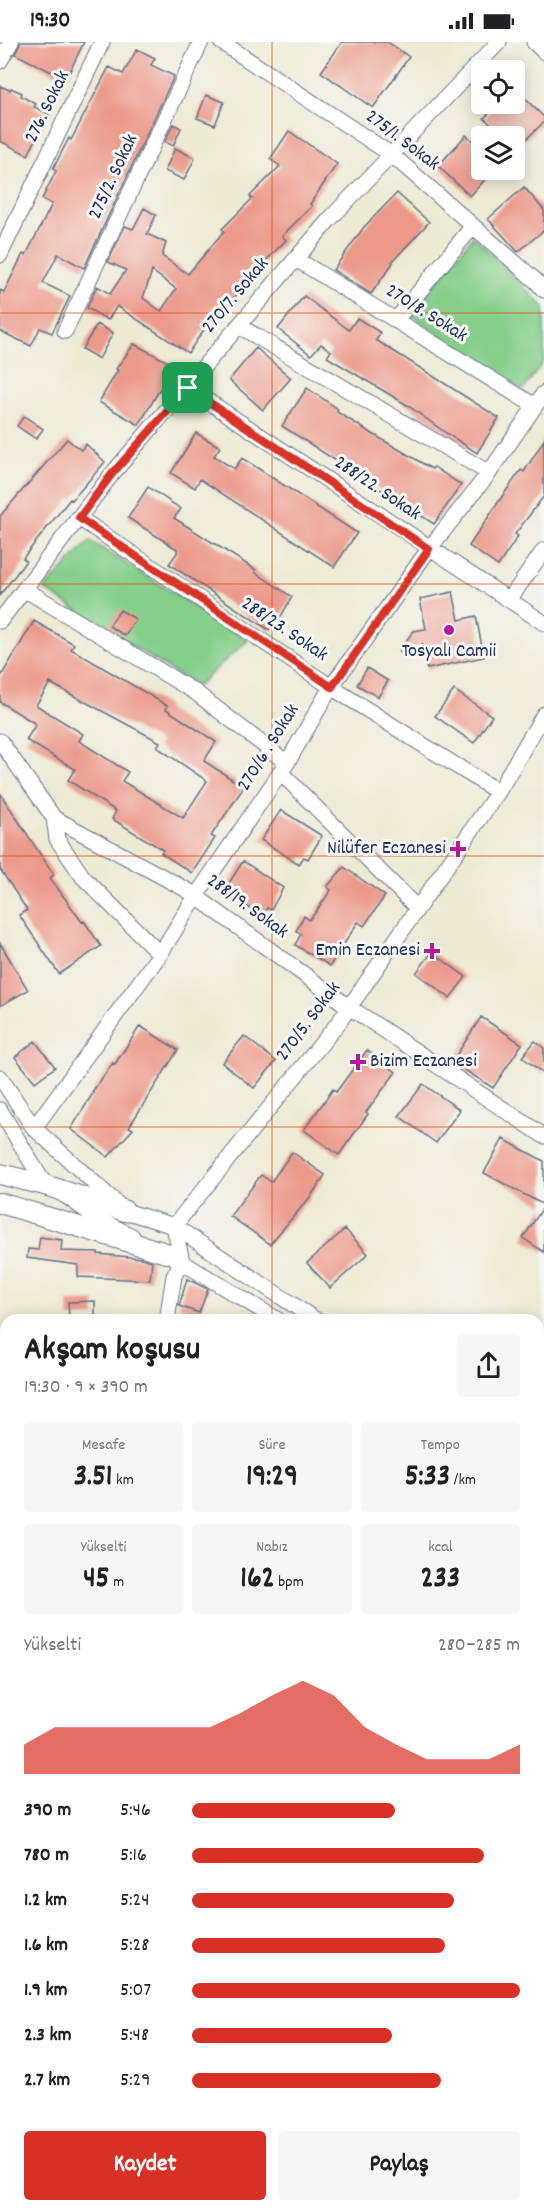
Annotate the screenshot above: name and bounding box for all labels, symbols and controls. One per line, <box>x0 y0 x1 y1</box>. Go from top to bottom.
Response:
text: 19:30 <box>30 6 70 37</box>
map controls <box>471 60 525 180</box>
button: locate <box>471 60 525 114</box>
street label: 276. Sokak <box>18 66 78 148</box>
street label: 275/1. Sokak <box>359 104 445 178</box>
button: layers <box>471 126 525 180</box>
street label: 275/2. Sokak <box>82 130 146 224</box>
street label: 270/7. Sokak <box>196 252 276 340</box>
street label: 270/8. Sokak <box>379 278 473 350</box>
pin <box>162 362 213 413</box>
icon: arrive <box>171 371 204 404</box>
street label: 288/22. Sokak <box>328 450 426 528</box>
street label: 288/23. Sokak <box>235 591 333 669</box>
marker: Tosyalı Camii <box>442 623 456 637</box>
place label: Tosyalı Camii <box>402 638 497 666</box>
street label: 270/6 . Sokak <box>231 699 307 797</box>
place label: Nilüfer Eczanesi <box>327 835 446 863</box>
marker: Nilüfer Eczanesi <box>451 842 465 856</box>
street label: 288/19. Sokak <box>200 868 294 946</box>
place label: Emin Eczanesi <box>315 937 420 965</box>
marker: Emin Eczanesi <box>425 944 439 958</box>
street label: 270/5. Sokak <box>270 976 348 1068</box>
place label: Bizim Eczanesi <box>370 1048 477 1076</box>
marker: Bizim Eczanesi <box>351 1055 365 1069</box>
text: Akşam koşusu <box>24 1328 200 1375</box>
button: share <box>457 1334 520 1397</box>
text: 19:30 · 9 × 390 m <box>24 1374 148 1402</box>
text: Mesafe <box>82 1434 125 1457</box>
text: Süre <box>259 1434 285 1457</box>
text: Tempo <box>421 1434 460 1457</box>
text: 3.51 <box>74 1457 112 1500</box>
text: 19:29 <box>246 1457 298 1500</box>
text: 5:33 <box>405 1457 450 1500</box>
text: km <box>112 1469 134 1492</box>
text: /km <box>450 1469 476 1492</box>
text: Yükselti <box>81 1536 127 1559</box>
text: Nabız <box>256 1536 288 1559</box>
text: kcal <box>428 1536 452 1559</box>
text: 45 <box>83 1559 110 1602</box>
text: 162 <box>240 1559 275 1602</box>
text: 233 <box>420 1559 460 1602</box>
text: m <box>110 1571 124 1594</box>
text: bpm <box>275 1571 304 1594</box>
text: Yükselti <box>24 1632 81 1660</box>
text: 280–285 m <box>438 1632 520 1660</box>
text: 390 m <box>24 1797 71 1825</box>
text: 5:46 <box>120 1797 151 1825</box>
text: 780 m <box>24 1842 69 1870</box>
text: 5:16 <box>120 1842 147 1870</box>
text: 1.2 km <box>24 1887 67 1915</box>
text: 5:24 <box>120 1887 150 1915</box>
text: 1.6 km <box>24 1932 68 1960</box>
text: 5:28 <box>120 1932 149 1960</box>
text: 1.9 km <box>24 1977 67 2005</box>
text: 5:07 <box>120 1977 151 2005</box>
text: 2.3 km <box>24 2022 71 2050</box>
text: 5:48 <box>120 2022 149 2050</box>
text: 2.7 km <box>24 2067 70 2095</box>
text: 5:29 <box>120 2067 150 2095</box>
button: Kaydet <box>24 2131 266 2200</box>
button: Paylaş <box>278 2131 520 2200</box>

